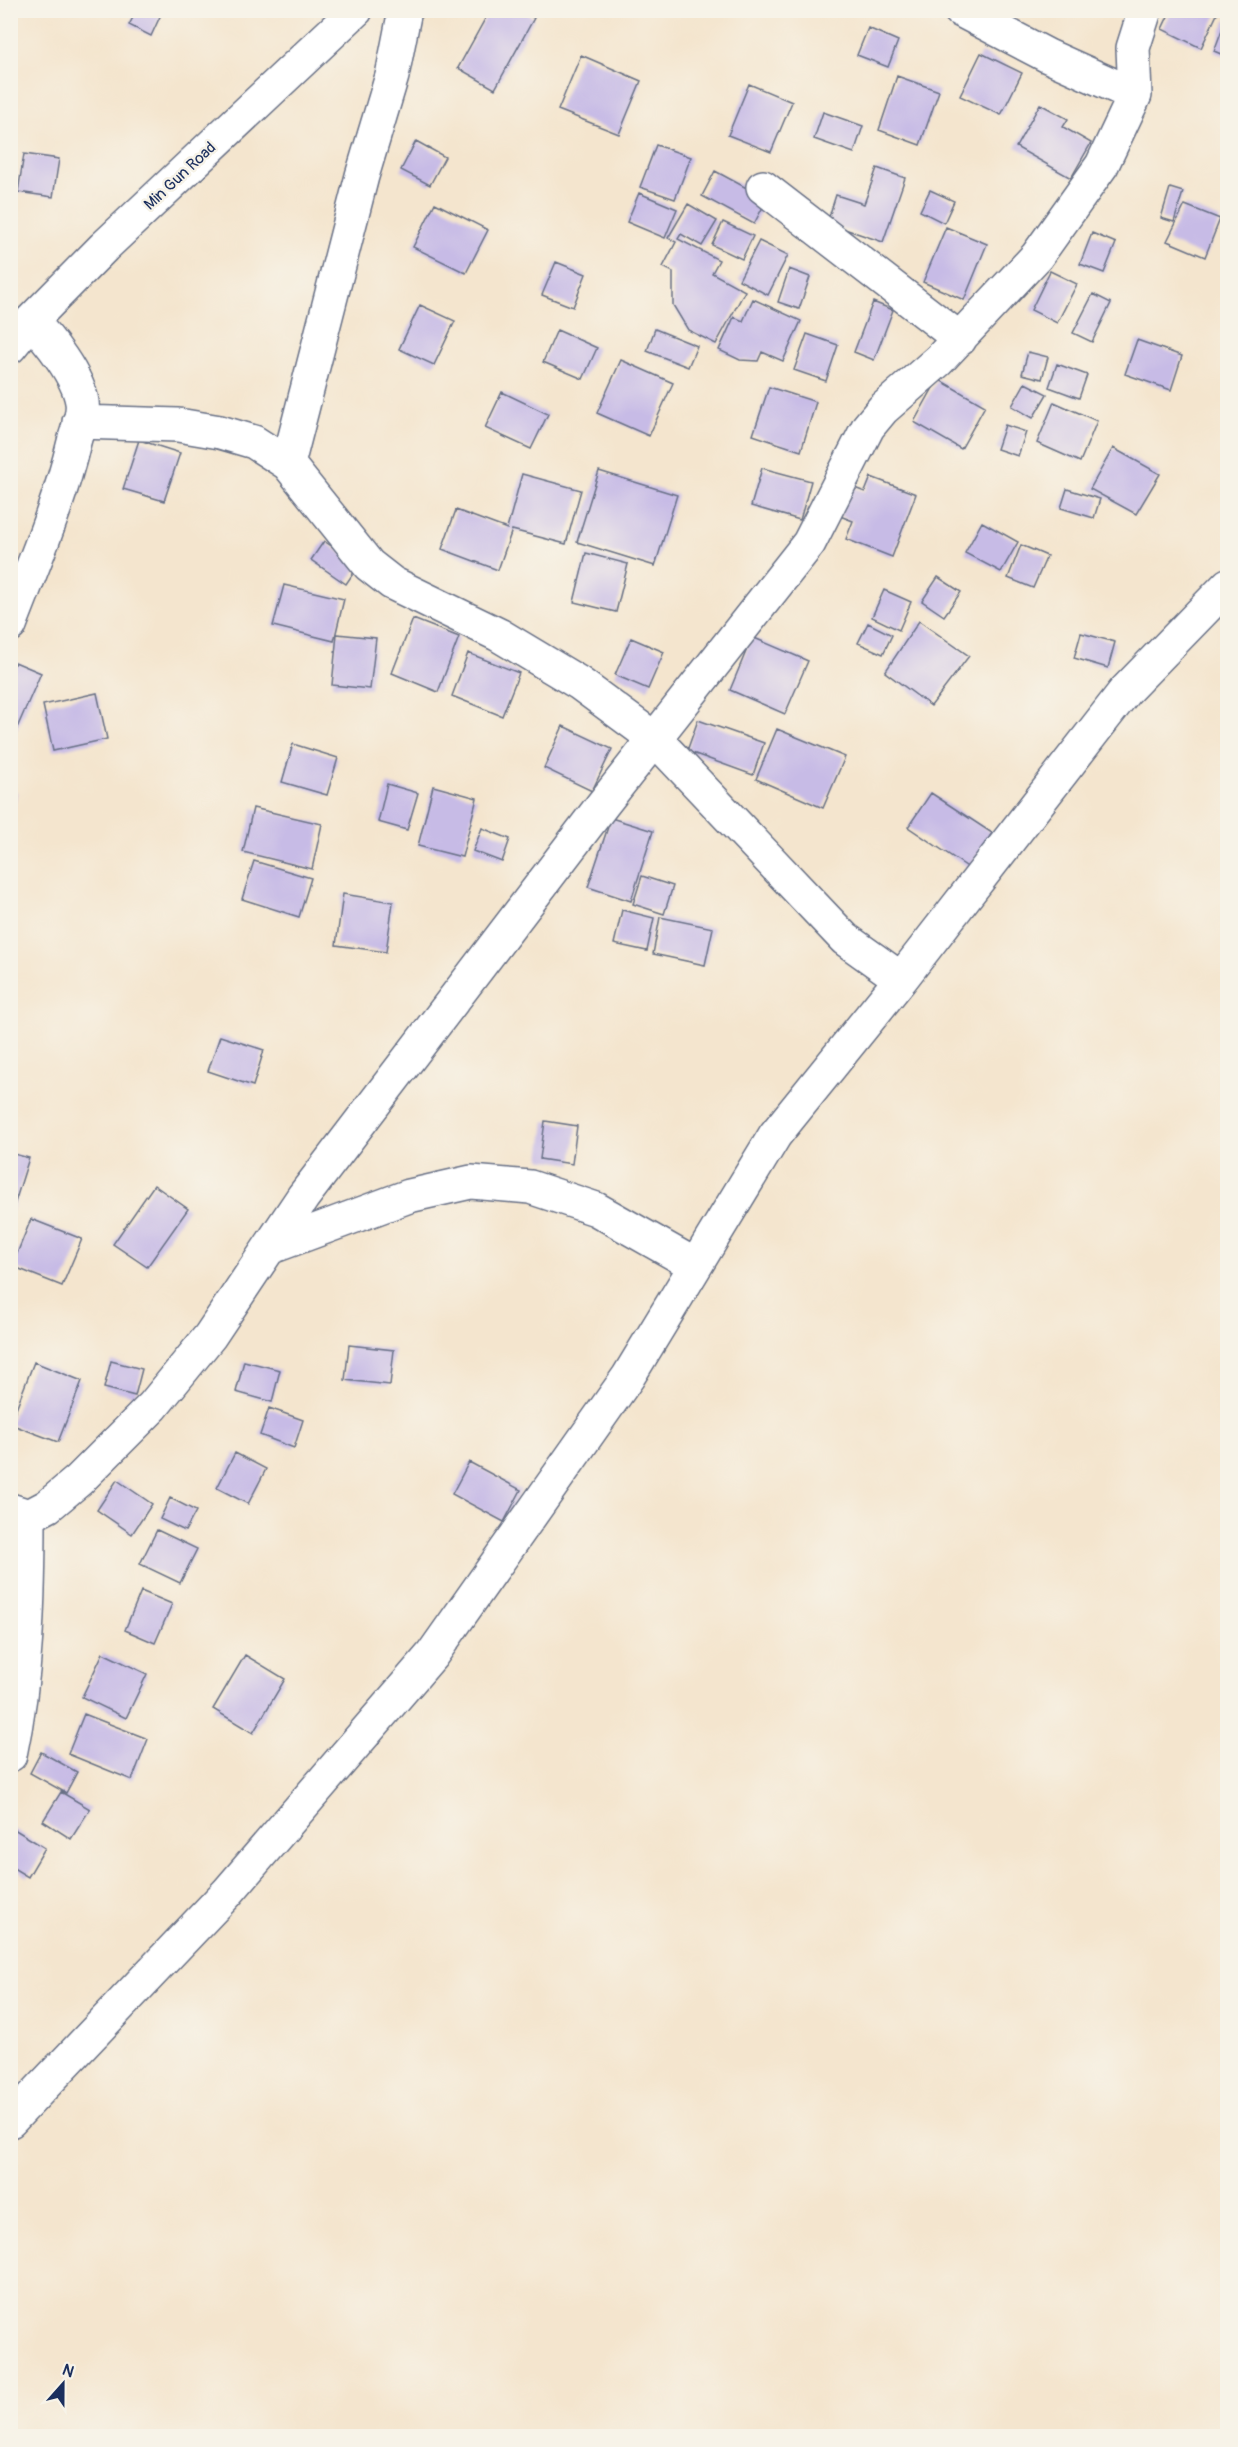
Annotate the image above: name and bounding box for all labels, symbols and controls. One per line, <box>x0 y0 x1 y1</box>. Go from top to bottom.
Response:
street label: Min Gun Road <box>140 138 220 214</box>
north arrow <box>33 2354 93 2414</box>
text: N <box>59 2360 77 2382</box>

